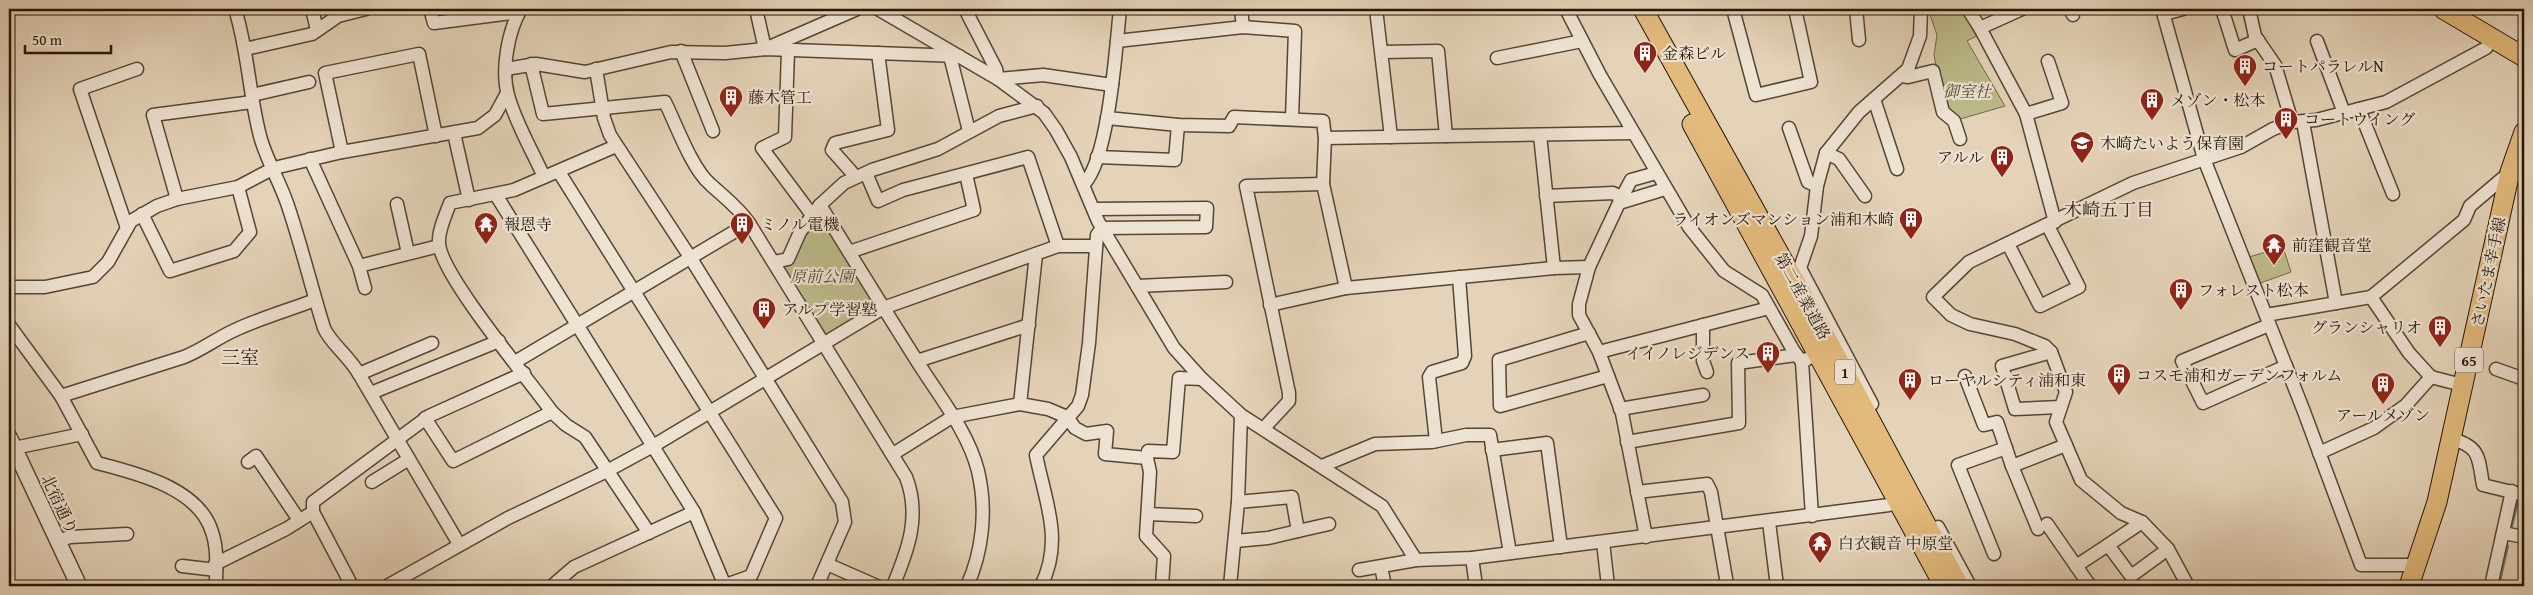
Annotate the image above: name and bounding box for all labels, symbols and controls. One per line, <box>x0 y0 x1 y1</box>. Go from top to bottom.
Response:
scale bar <box>25 22 111 54</box>
text: 50 m <box>32 29 63 50</box>
building icon: 金森ビル <box>1632 40 1658 74</box>
place label: 金森ビル <box>1662 41 1726 65</box>
building icon: コートパラレルN <box>2232 53 2258 87</box>
place label: コートパラレルN <box>2262 54 2384 78</box>
park label: 御室社 <box>1943 79 1992 103</box>
building icon: 藤木管工 <box>718 84 744 118</box>
place label: 藤木管工 <box>748 85 812 109</box>
building icon: メゾン・松本 <box>2139 87 2165 121</box>
place label: メゾン・松本 <box>2170 88 2266 112</box>
building icon: コートウイング <box>2273 106 2299 140</box>
place label: コートウイング <box>2304 107 2415 131</box>
school or university icon: 木崎たいよう保育園 <box>2069 130 2095 164</box>
place label: 木崎たいよう保育園 <box>2100 131 2244 155</box>
building icon: アルル <box>1989 144 2015 178</box>
place label: アルル <box>1937 145 1984 169</box>
district label: 木崎五丁目 <box>2064 196 2154 223</box>
building icon: ライオンズマンション浦和木崎 <box>1898 206 1924 240</box>
place label: ライオンズマンション浦和木崎 <box>1672 207 1894 231</box>
temple icon: 報恩寺 <box>473 211 499 245</box>
building icon: ミノル電機 <box>729 211 755 245</box>
place label: 報恩寺 <box>504 212 552 236</box>
place label: ミノル電機 <box>760 212 839 236</box>
street label: さいたま幸手線 <box>2465 215 2511 329</box>
temple icon: 前窪観音堂 <box>2261 232 2287 266</box>
place label: 前窪観音堂 <box>2292 233 2372 257</box>
street label: 第二産業道路 <box>1769 248 1837 344</box>
park label: 原前公園 <box>790 264 857 288</box>
building icon: フォレスト松本 <box>2168 277 2194 311</box>
place label: フォレスト松本 <box>2198 278 2309 302</box>
building icon: アルプ学習塾 <box>751 296 777 330</box>
place label: アルプ学習塾 <box>782 297 877 321</box>
building icon: グランシャリオ <box>2427 314 2453 348</box>
place label: グランシャリオ <box>2311 315 2422 339</box>
building icon: イイノレジデンス <box>1755 340 1781 374</box>
place label: イイノレジデンス <box>1626 341 1750 365</box>
district label: 三室 <box>221 343 259 371</box>
road number: 65 <box>2455 348 2483 372</box>
road number: 1 <box>1835 360 1855 384</box>
building icon: コスモ浦和ガーデンフォルム <box>2106 362 2132 396</box>
place label: コスモ浦和ガーデンフォルム <box>2136 363 2342 387</box>
building icon: ローヤルシティ浦和東 <box>1897 367 1923 401</box>
place label: ローヤルシティ浦和東 <box>1928 368 2086 392</box>
building icon: アールメゾン <box>2370 371 2396 405</box>
place label: アールメゾン <box>2336 403 2430 427</box>
street label: 北宿通り <box>36 470 84 538</box>
temple icon: 白衣観音 中原堂 <box>1807 530 1833 564</box>
place label: 白衣観音 中原堂 <box>1838 531 1954 555</box>

